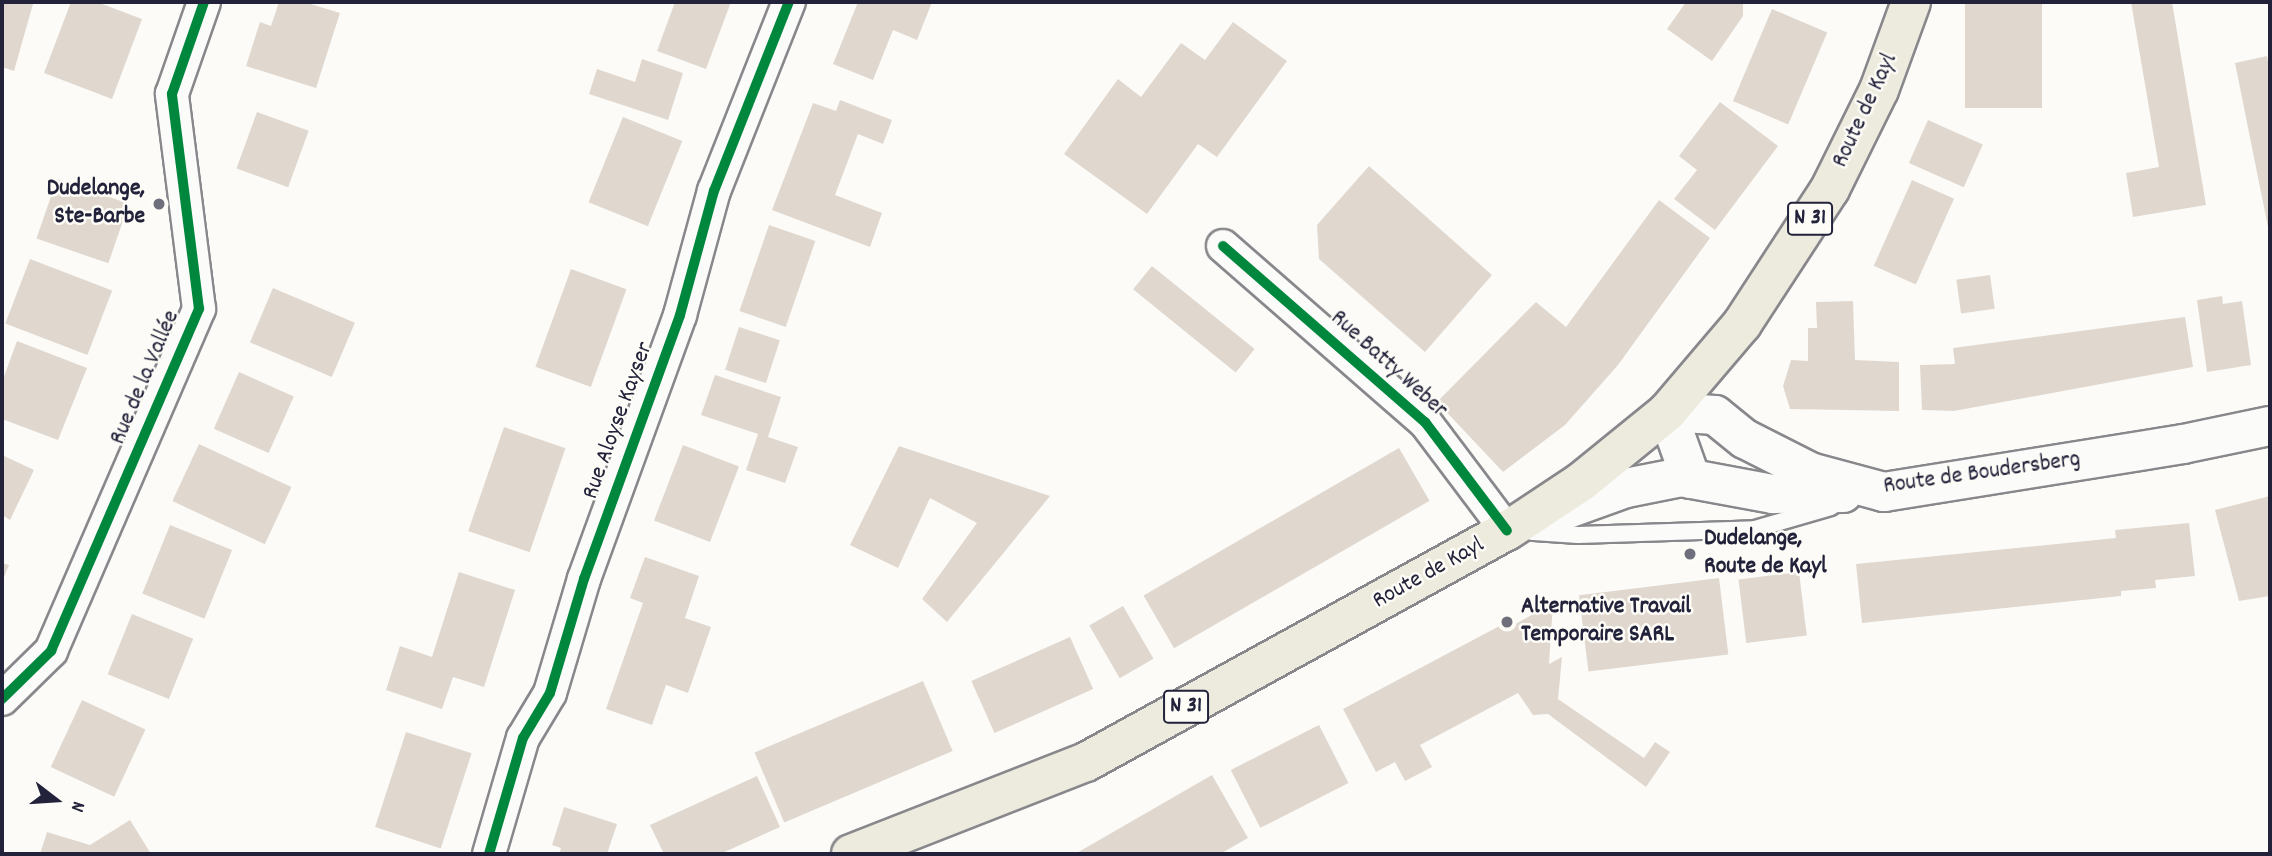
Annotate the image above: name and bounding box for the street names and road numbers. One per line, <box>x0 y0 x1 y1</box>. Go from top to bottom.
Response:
street label: Route de Kayl <box>1827 49 1905 173</box>
road number: N 31 <box>1786 200 1834 238</box>
street label: Rue Batty Weber <box>1323 305 1453 425</box>
street label: Rue de la Vallée <box>105 307 187 449</box>
street label: Rue Aloyse Kayser <box>577 339 661 503</box>
street label: Route de Boudersberg <box>1882 446 2082 502</box>
street label: Route de Kayl <box>1368 532 1490 616</box>
road number: N 31 <box>1162 688 1210 726</box>

